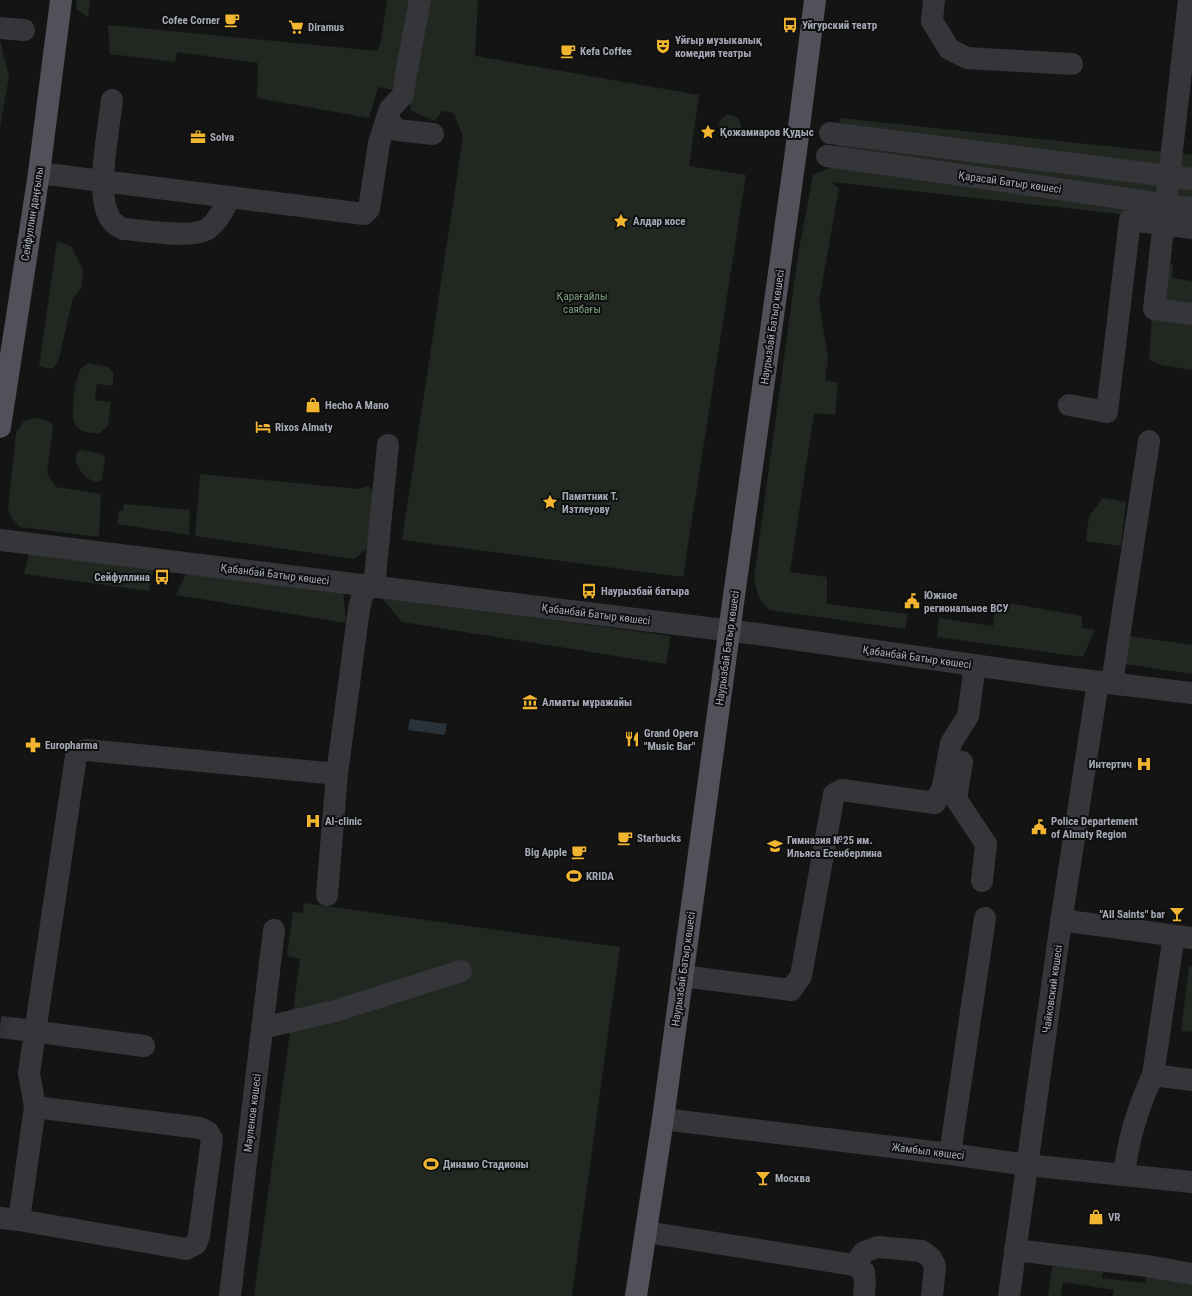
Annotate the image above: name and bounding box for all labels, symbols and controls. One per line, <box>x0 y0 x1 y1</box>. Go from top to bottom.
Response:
cafe icon: Cofee Corner <box>223 11 241 29</box>
place label: Cofee Corner <box>162 14 220 27</box>
bus stop icon: Уйгурский театр <box>781 16 799 34</box>
supermarket icon: Diramus <box>287 18 305 36</box>
place label: Уйгурский театр <box>802 19 878 32</box>
place label: Diramus <box>308 21 344 34</box>
place label: Ұйғыр музыкалық комедия театры <box>675 34 763 60</box>
theatre icon: Ұйғыр музыкалық комедия театры <box>654 37 672 55</box>
cafe icon: Kefa Coffee <box>559 42 577 60</box>
place label: Kefa Coffee <box>580 45 632 58</box>
place icon: Қожамиаров Қудыс <box>699 123 717 141</box>
place label: Қожамиаров Қудыс <box>720 126 814 139</box>
office icon: Solva <box>189 128 207 146</box>
place label: Solva <box>210 131 234 144</box>
street label: Сейфуллин даңғылы <box>19 166 46 262</box>
street label: Қарасай Батыр көшесі <box>958 169 1062 196</box>
place icon: Алдар косе <box>612 212 630 230</box>
place label: Алдар косе <box>633 215 686 228</box>
street label: Наурызбай Батыр көшесі <box>758 269 787 385</box>
park label: Қарағайлы саябағы <box>557 290 607 316</box>
shop icon: Hecho A Mano <box>304 396 322 414</box>
place label: Hecho A Mano <box>325 399 390 412</box>
hotel icon: Rixos Almaty <box>254 418 272 436</box>
place label: Rixos Almaty <box>275 421 333 434</box>
place label: Памятник Т. Изтлеуову <box>562 490 618 516</box>
place icon: Памятник Т. Изтлеуову <box>541 493 559 511</box>
street label: Қабанбай Батыр көшесі <box>220 561 330 588</box>
bus stop icon: Сейфуллина <box>153 568 171 586</box>
place label: Сейфуллина <box>94 571 150 584</box>
bus stop icon: Наурызбай батыра <box>580 582 598 600</box>
place label: Наурызбай батыра <box>601 585 689 598</box>
place label: Южное региональное ВСУ <box>924 589 1009 615</box>
street label: Наурызбай Батыр көшесі <box>713 590 742 706</box>
public building icon: Южное региональное ВСУ <box>903 592 921 610</box>
street label: Қабанбай Батыр көшесі <box>541 601 651 628</box>
street label: Қабанбай Батыр көшесі <box>862 643 972 672</box>
museum icon: Алматы мұражайы <box>521 693 539 711</box>
place label: Алматы мұражайы <box>542 696 632 709</box>
place label: Grand Opera "Music Bar" <box>644 727 699 753</box>
restaurant icon: Grand Opera "Music Bar" <box>623 730 641 748</box>
pharmacy icon: Europharma <box>24 736 42 754</box>
place label: Europharma <box>45 739 98 752</box>
hospital icon: Интертич <box>1135 755 1153 773</box>
place label: Интертич <box>1089 758 1132 771</box>
hospital icon: Al-clinic <box>304 812 322 830</box>
place label: Al-clinic <box>325 815 362 828</box>
place label: Police Departement of Almaty Region <box>1051 815 1139 841</box>
public building icon: Police Departement of Almaty Region <box>1030 818 1048 836</box>
cafe icon: Starbucks <box>616 829 634 847</box>
place label: Starbucks <box>637 832 681 845</box>
place label: Гимназия №25 им. Ильяса Есенберлина <box>787 834 882 860</box>
school or university icon: Гимназия №25 им. Ильяса Есенберлина <box>766 837 784 855</box>
cafe icon: Big Apple <box>570 843 588 861</box>
place label: Big Apple <box>525 846 567 859</box>
sports icon: KRIDA <box>565 867 583 885</box>
place label: KRIDA <box>586 870 614 883</box>
bar icon: "All Saints" bar <box>1168 905 1186 923</box>
place label: "All Saints" bar <box>1099 908 1165 921</box>
street label: Наурызбай Батыр көшесі <box>669 911 698 1027</box>
street label: Чайковский көшесі <box>1040 944 1065 1034</box>
street label: Мәуленов көшесі <box>241 1073 264 1153</box>
street label: Жамбыл көшесі <box>891 1141 965 1162</box>
sports icon: Динамо Стадионы <box>422 1155 440 1173</box>
place label: Динамо Стадионы <box>443 1158 529 1171</box>
bar icon: Москва <box>754 1169 772 1187</box>
place label: Москва <box>775 1172 810 1185</box>
shop icon: VR <box>1087 1208 1105 1226</box>
place label: VR <box>1108 1211 1120 1224</box>

